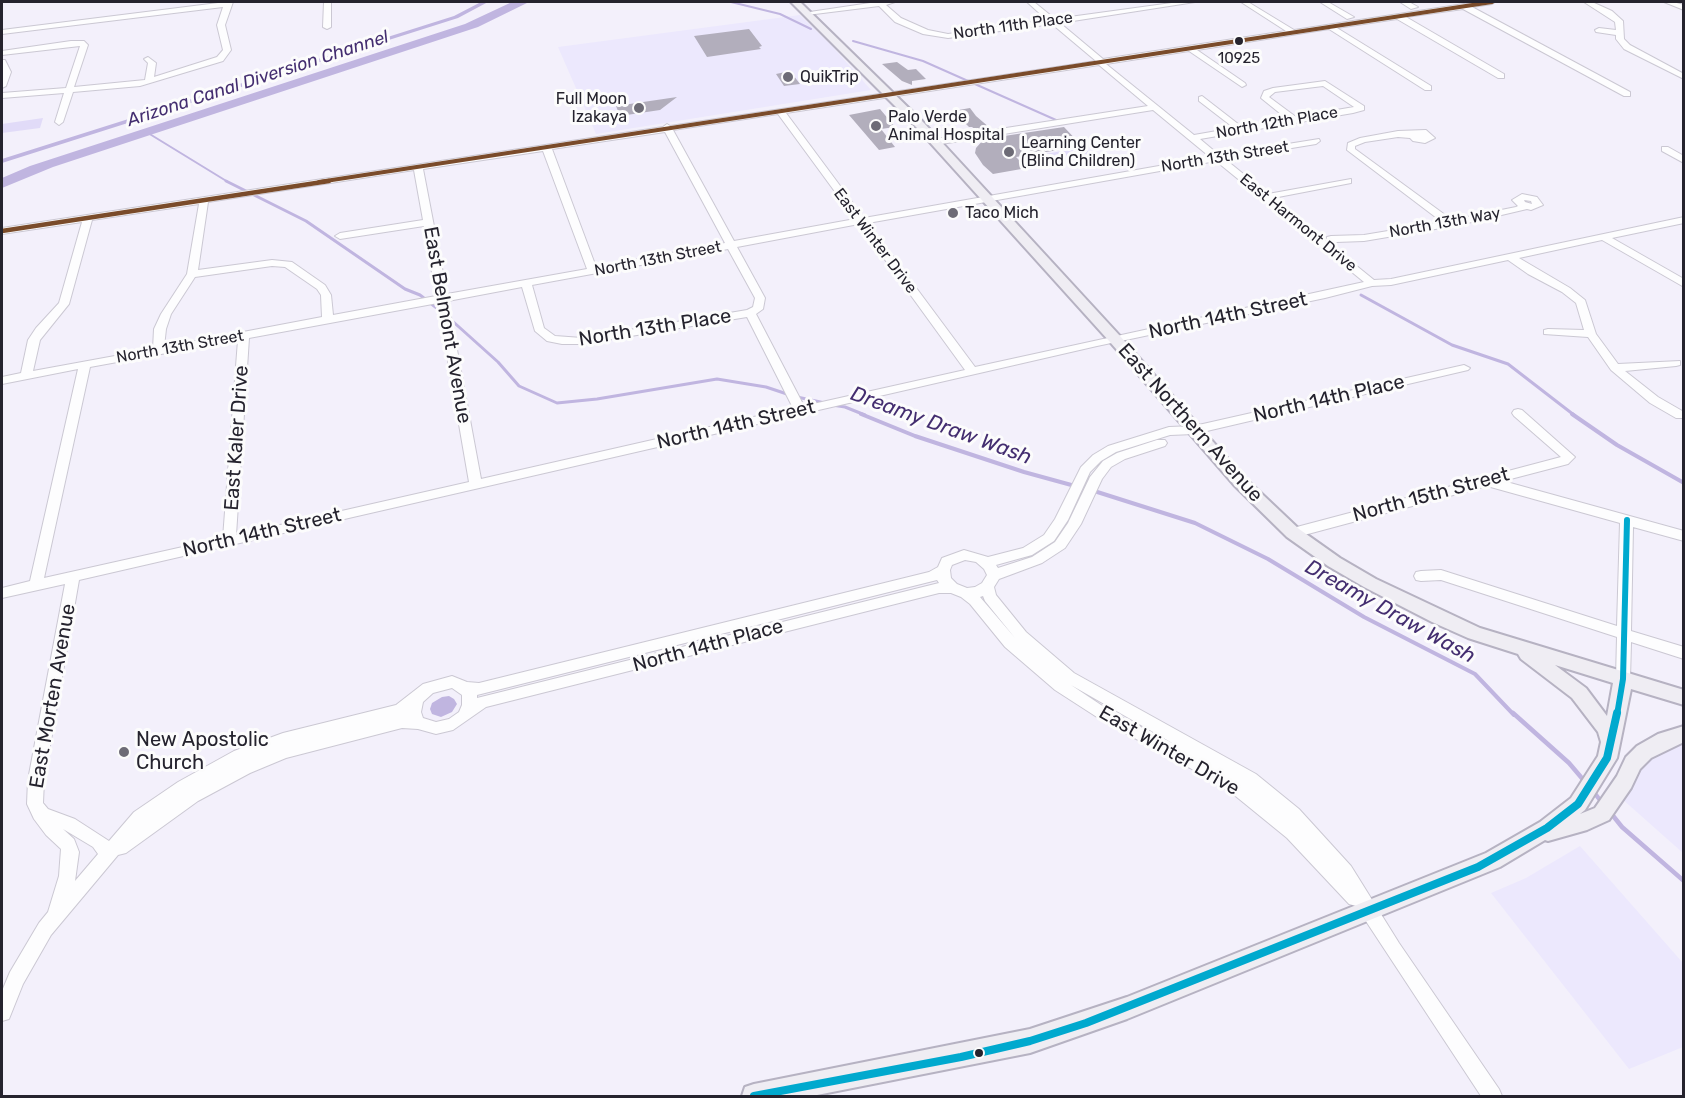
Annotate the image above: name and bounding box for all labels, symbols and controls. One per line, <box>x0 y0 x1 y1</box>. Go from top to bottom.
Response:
street label: North 11th Place <box>952 8 1074 44</box>
water label: Arizona Canal Diversion Channel <box>124 26 392 132</box>
marker: 10925 <box>1233 35 1245 47</box>
place label: 10925 <box>1218 50 1260 68</box>
place label: QuikTrip <box>800 67 859 87</box>
marker: QuikTrip <box>781 70 795 84</box>
place label: Full Moon Izakaya <box>556 89 627 127</box>
marker: Full Moon Izakaya <box>632 101 646 115</box>
street label: North 12th Place <box>1215 103 1339 143</box>
place label: Palo Verde Animal Hospital <box>888 107 1004 145</box>
marker: Palo Verde Animal Hospital <box>869 119 883 133</box>
place label: Learning Center (Blind Children) <box>1021 133 1141 171</box>
street label: North 13th Street <box>1160 137 1290 177</box>
marker: Learning Center (Blind Children) <box>1002 145 1016 159</box>
street label: East Harmont Drive <box>1236 170 1360 276</box>
street label: East Winter Drive <box>829 185 921 297</box>
place label: Taco Mich <box>965 203 1039 223</box>
street label: North 13th Way <box>1388 204 1502 242</box>
marker: Taco Mich <box>946 206 960 220</box>
street label: East Belmont Avenue <box>418 225 476 425</box>
street label: North 13th Street <box>593 237 723 281</box>
street label: North 14th Street <box>1146 287 1310 345</box>
street label: North 13th Place <box>577 304 733 352</box>
street label: North 13th Street <box>115 326 245 368</box>
street label: East Northern Avenue <box>1113 339 1267 507</box>
street label: East Kaler Drive <box>220 365 254 511</box>
street label: North 14th Place <box>1251 370 1407 428</box>
water label: Dreamy Draw Wash <box>847 382 1035 470</box>
street label: North 14th Street <box>655 395 817 455</box>
street label: North 15th Street <box>1350 463 1512 527</box>
street label: North 14th Street <box>181 503 343 563</box>
water label: Dreamy Draw Wash <box>1300 555 1480 669</box>
street label: East Morten Avenue <box>25 602 81 790</box>
street label: North 14th Place <box>630 614 786 678</box>
street label: East Winter Drive <box>1094 701 1244 801</box>
place label: New Apostolic Church <box>136 728 269 775</box>
marker: New Apostolic Church <box>117 745 131 759</box>
unlabelled marker <box>973 1047 985 1059</box>

